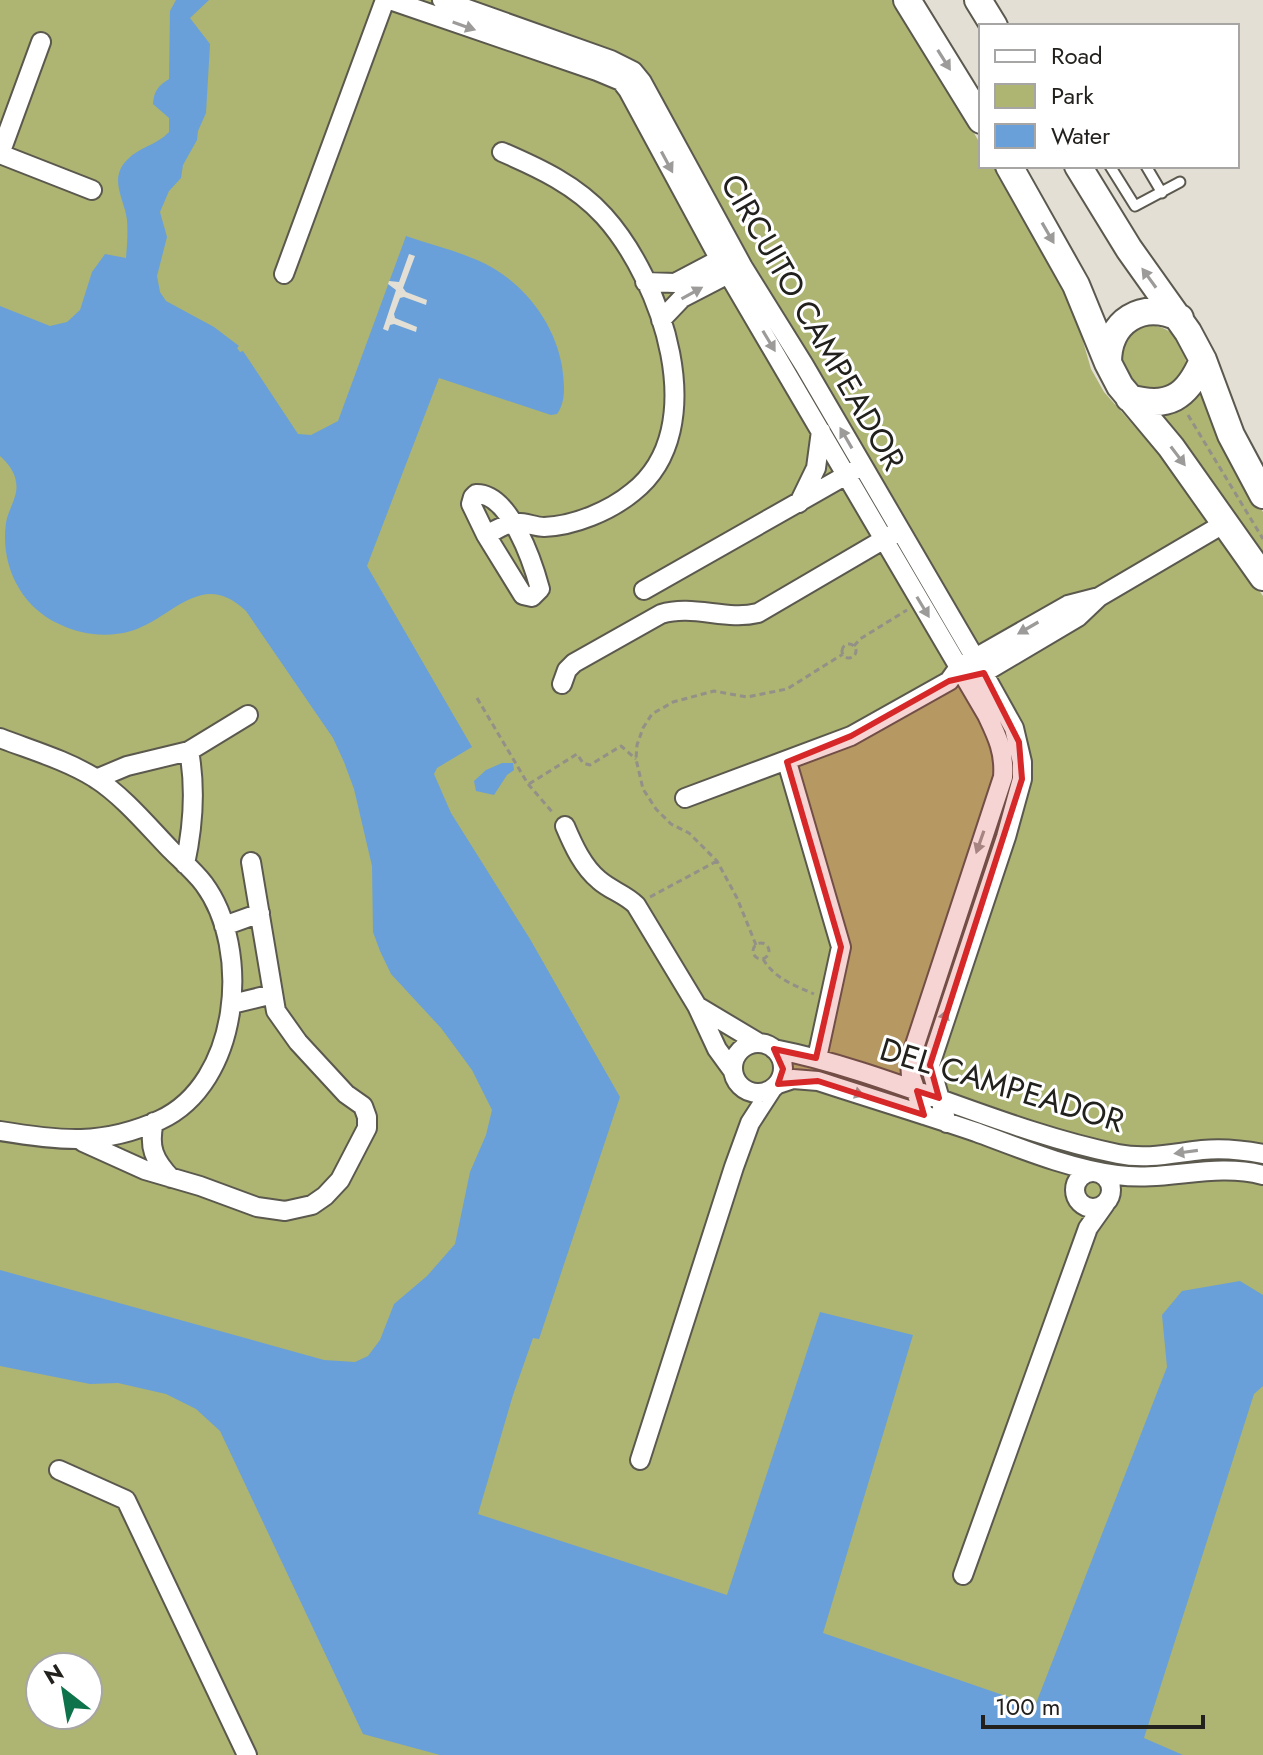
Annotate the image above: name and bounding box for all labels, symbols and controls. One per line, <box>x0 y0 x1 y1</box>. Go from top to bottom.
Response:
one-way arrow <box>452 20 476 32</box>
legend <box>979 24 1239 168</box>
text: Road <box>1051 38 1103 73</box>
one-way arrow <box>937 49 951 71</box>
text: Park <box>1051 78 1094 113</box>
text: Water <box>1051 118 1111 153</box>
one-way arrow <box>660 151 674 173</box>
street label: CIRCUITO CAMPEADOR <box>709 165 917 479</box>
one-way arrow <box>1041 222 1055 244</box>
one-way arrow <box>1142 268 1158 288</box>
one-way arrow <box>681 286 703 300</box>
one-way arrow <box>761 330 775 352</box>
one-way arrow <box>839 427 853 449</box>
one-way arrow <box>1169 446 1185 466</box>
one-way arrow <box>916 596 930 618</box>
one-way arrow <box>1017 621 1039 635</box>
one-way arrow <box>974 830 986 854</box>
one-way arrow <box>937 1009 949 1033</box>
street label: DEL CAMPEADOR <box>874 1026 1130 1144</box>
one-way arrow <box>841 1086 865 1099</box>
one-way arrow <box>1173 1146 1198 1159</box>
north arrow <box>24 1651 104 1731</box>
text: N <box>38 1656 69 1692</box>
scale bar <box>983 1679 1203 1729</box>
text: 100 m <box>995 1689 1061 1724</box>

